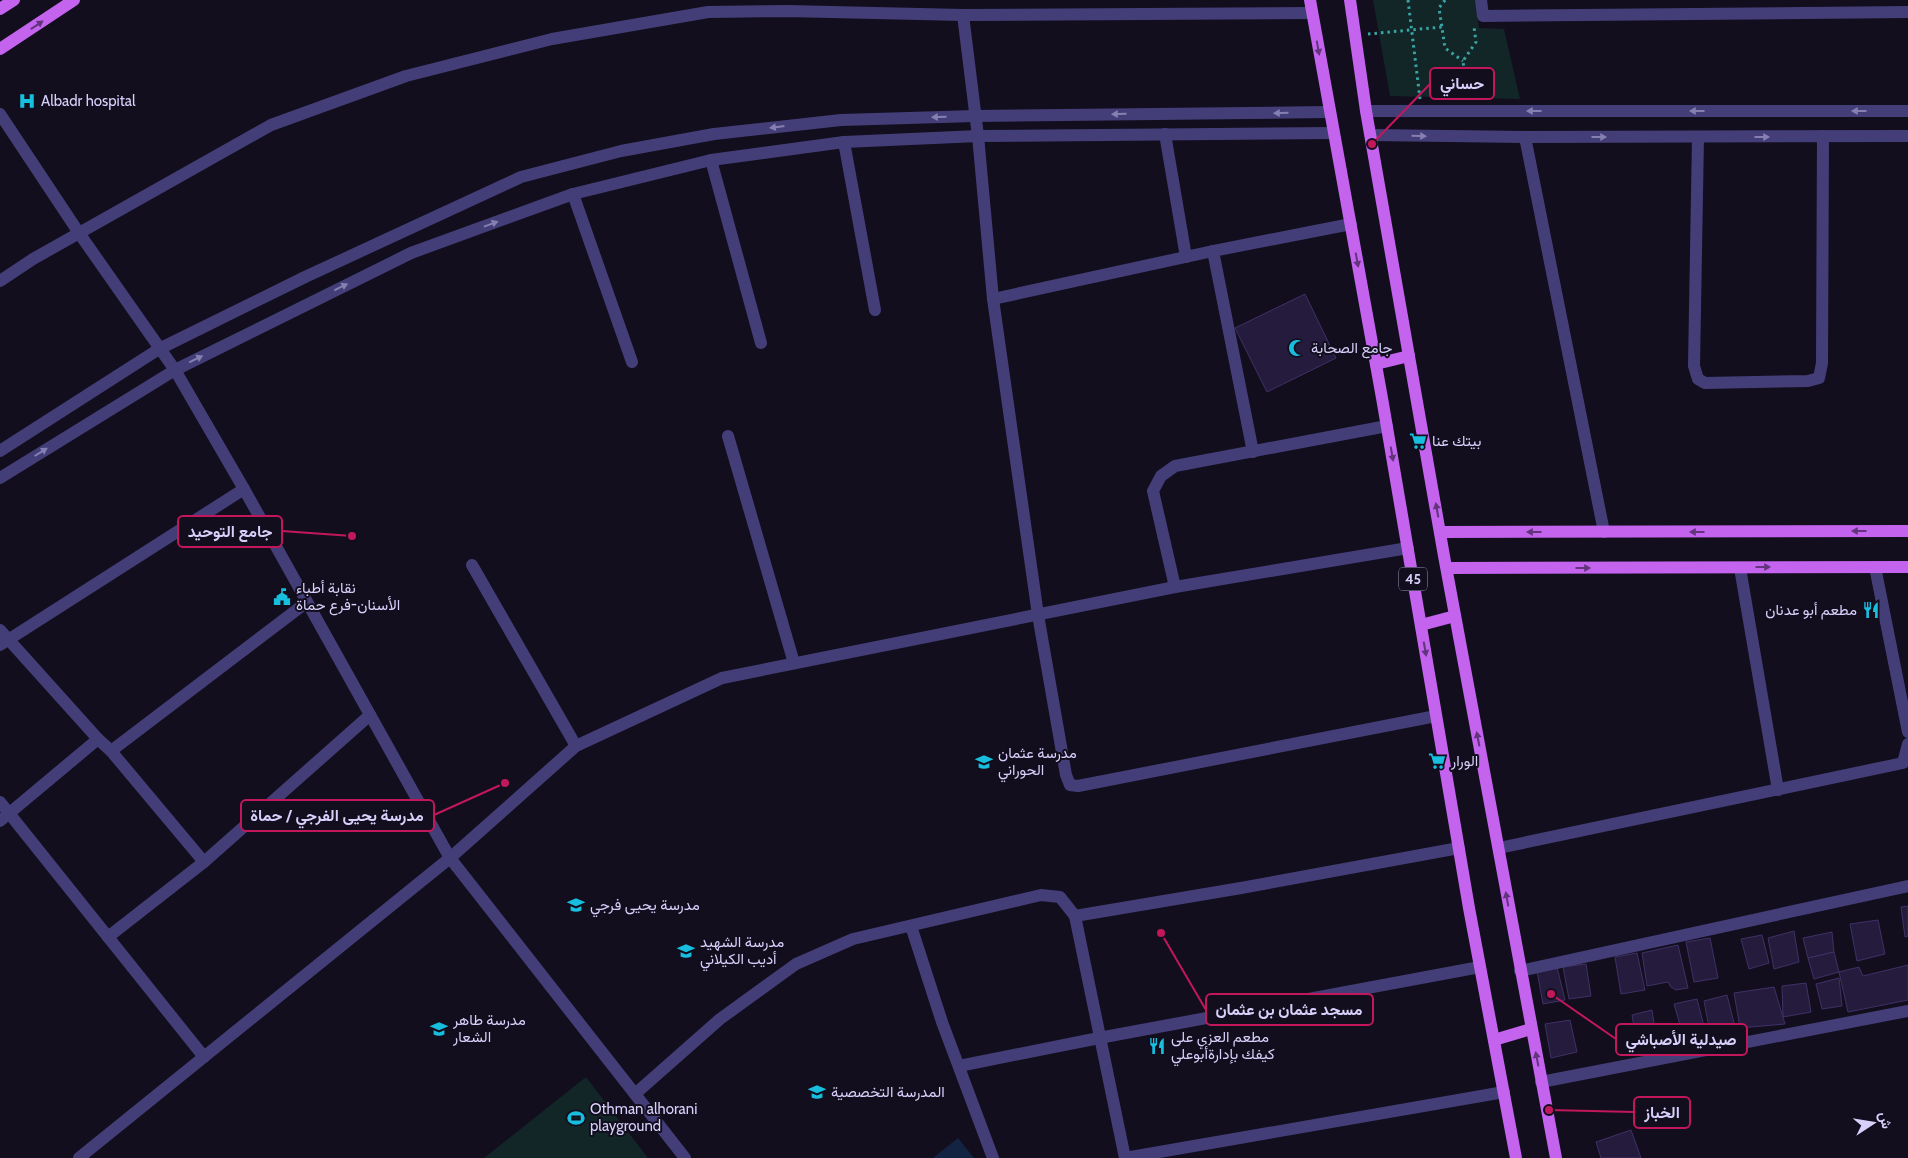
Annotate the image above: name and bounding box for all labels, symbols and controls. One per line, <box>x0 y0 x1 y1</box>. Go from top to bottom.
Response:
one-way arrow <box>30 20 44 29</box>
one-way arrow <box>1315 40 1323 56</box>
callout: حساني <box>1430 68 1494 99</box>
text: حساني <box>1440 74 1484 97</box>
hospital icon: Albadr hospital <box>17 91 37 111</box>
place label: Albadr hospital <box>41 92 136 110</box>
one-way arrow <box>1526 107 1542 115</box>
one-way arrow <box>1689 107 1705 115</box>
one-way arrow <box>1851 107 1867 115</box>
one-way arrow <box>1273 109 1289 117</box>
one-way arrow <box>1111 110 1127 118</box>
one-way arrow <box>931 113 947 121</box>
one-way arrow <box>769 123 785 131</box>
one-way arrow <box>1412 132 1428 140</box>
one-way arrow <box>1591 133 1607 141</box>
one-way arrow <box>1754 133 1770 141</box>
one-way arrow <box>483 220 498 227</box>
one-way arrow <box>1353 252 1361 267</box>
one-way arrow <box>334 283 348 291</box>
mosque icon: جامع الصحابة <box>1287 338 1307 358</box>
place label: جامع الصحابة <box>1311 339 1392 359</box>
one-way arrow <box>188 355 203 363</box>
supermarket icon: بيتك عنا <box>1408 431 1428 451</box>
place label: بيتك عنا <box>1432 432 1481 450</box>
one-way arrow <box>1388 446 1396 462</box>
one-way arrow <box>35 447 48 457</box>
one-way arrow <box>1432 502 1440 518</box>
callout: جامع التوحيد <box>178 516 282 547</box>
text: جامع التوحيد <box>188 522 272 543</box>
one-way arrow <box>1851 527 1867 535</box>
one-way arrow <box>1526 528 1542 536</box>
one-way arrow <box>1689 528 1705 536</box>
one-way arrow <box>1755 563 1771 571</box>
one-way arrow <box>1575 564 1591 572</box>
road number: 45 <box>1399 568 1427 590</box>
place label: نقابة أطباء الأسنان-فرع حماة <box>296 579 400 616</box>
public building icon: نقابة أطباء الأسنان-فرع حماة <box>272 587 292 607</box>
restaurant icon: مطعم أبو عدنان <box>1861 600 1881 620</box>
place label: مطعم أبو عدنان <box>1765 601 1857 620</box>
one-way arrow <box>1421 641 1429 657</box>
one-way arrow <box>1474 730 1482 746</box>
place label: مدرسة عثمان الحوراني <box>998 744 1077 783</box>
supermarket icon: الورار <box>1427 751 1447 771</box>
school or university icon: مدرسة عثمان الحوراني <box>974 752 994 772</box>
place label: الورار <box>1450 752 1478 770</box>
callout: مدرسة يحيى الفرجي / حماة <box>241 800 434 831</box>
text: مدرسة يحيى الفرجي / حماة <box>250 806 424 829</box>
one-way arrow <box>1503 890 1511 906</box>
school or university icon: مدرسة يحيى فرجي <box>566 895 586 915</box>
place label: مدرسة يحيى فرجي <box>590 896 700 918</box>
place label: مدرسة الشهيد أديب الكيلاني <box>700 933 784 972</box>
school or university icon: مدرسة الشهيد أديب الكيلاني <box>676 941 696 961</box>
callout: مسجد عثمان بن عثمان <box>1206 994 1373 1025</box>
text: مسجد عثمان بن عثمان <box>1215 1000 1363 1019</box>
place label: مدرسة طاهر الشعار <box>452 1011 526 1046</box>
school or university icon: مدرسة طاهر الشعار <box>429 1019 449 1039</box>
callout: صيدلية الأصباشي <box>1616 1024 1747 1055</box>
place label: مطعم العزي على كيفك بإدارةأبوعلي <box>1171 1028 1275 1067</box>
text: صيدلية الأصباشي <box>1625 1030 1737 1053</box>
restaurant icon: مطعم العزي على كيفك بإدارةأبوعلي <box>1147 1036 1167 1056</box>
one-way arrow <box>1532 1050 1540 1066</box>
school or university icon: المدرسة التخصصية <box>807 1082 827 1102</box>
place label: المدرسة التخصصية <box>831 1083 945 1101</box>
callout: الخباز <box>1634 1097 1690 1128</box>
north arrow <box>1848 1098 1898 1148</box>
place label: Othman alhorani playground <box>590 1100 697 1135</box>
text: الخباز <box>1643 1103 1680 1123</box>
sports icon: Othman alhorani playground <box>566 1108 586 1128</box>
text: ش <box>1875 1110 1896 1131</box>

